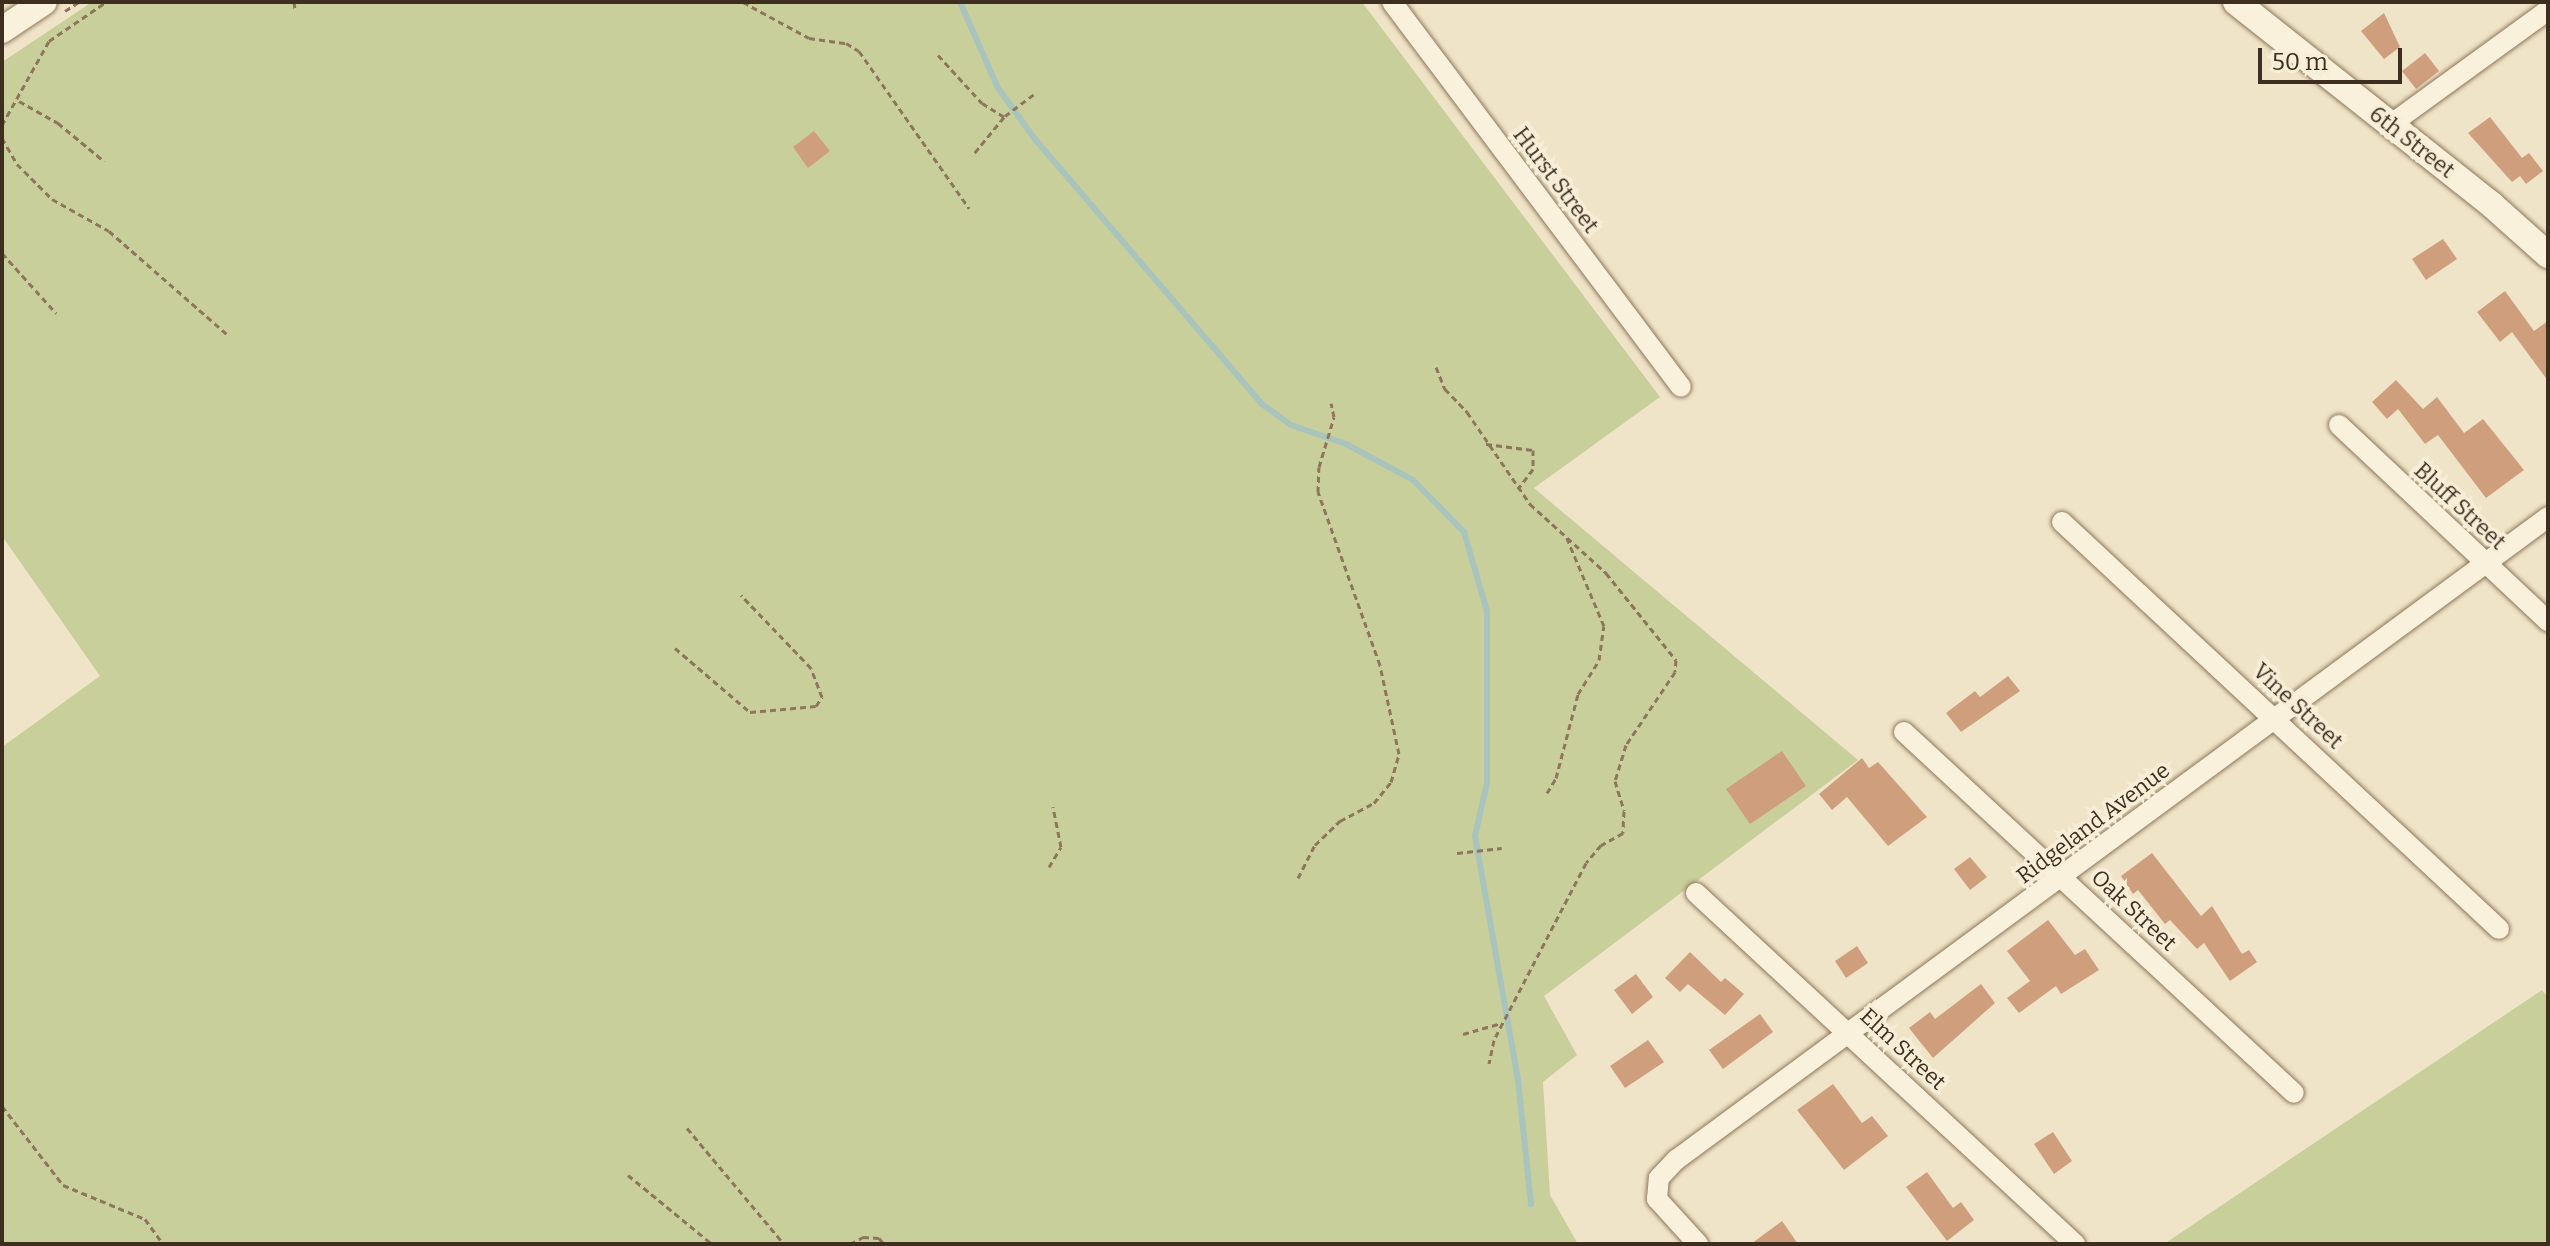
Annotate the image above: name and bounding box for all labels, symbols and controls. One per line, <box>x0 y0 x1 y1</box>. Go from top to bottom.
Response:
scale bar <box>2262 32 2406 82</box>
text: 50 m <box>2272 48 2328 76</box>
street label: 6th Street <box>2364 101 2460 183</box>
street label: Hurst Street <box>1508 122 1604 238</box>
street label: Bluff Street <box>2409 457 2511 555</box>
street label: Vine Street <box>2248 658 2348 754</box>
street label: Ridgeland Avenue <box>2011 757 2175 889</box>
street label: Oak Street <box>2086 864 2182 956</box>
street label: Elm Street <box>1855 1003 1951 1095</box>

